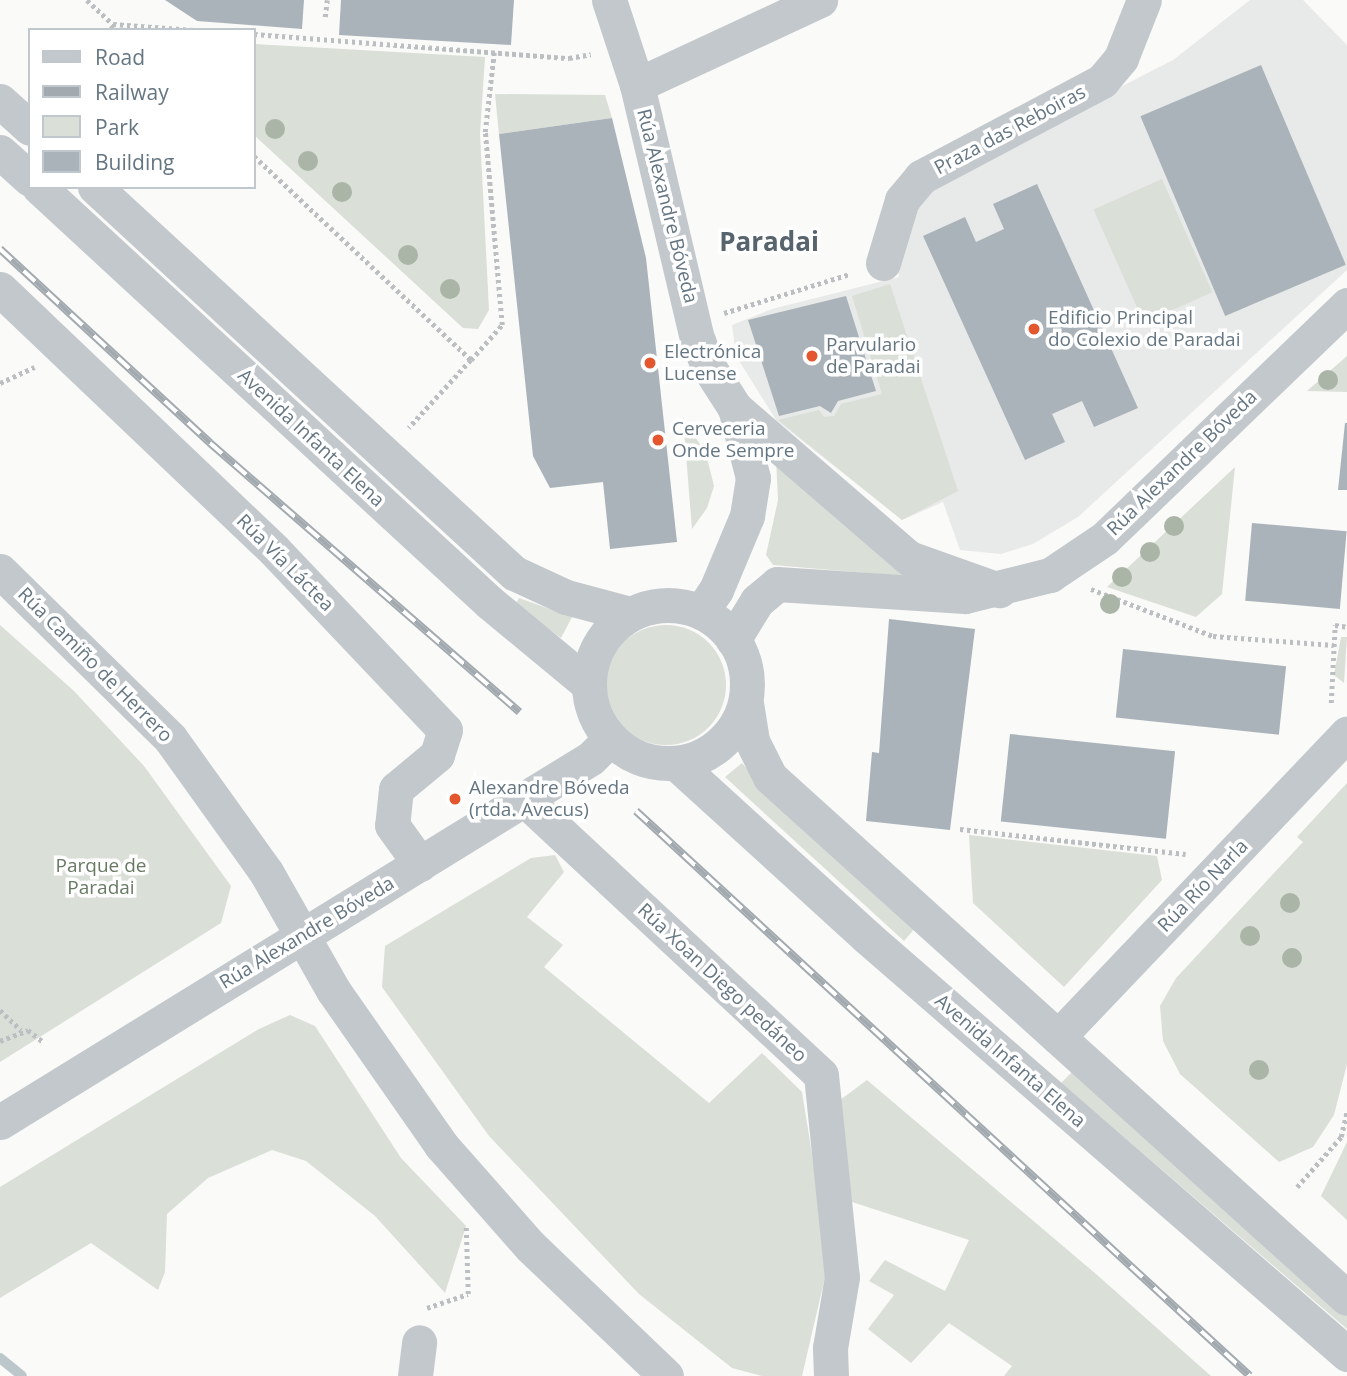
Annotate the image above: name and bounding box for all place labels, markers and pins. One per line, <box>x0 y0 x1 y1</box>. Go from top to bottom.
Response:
place label: Edificio Principal do Colexio de Paradai <box>1048 307 1240 351</box>
marker: Edificio Principal do Colexio de Paradai <box>1026 321 1042 337</box>
place label: Parvulario de Paradai <box>826 334 921 378</box>
place label: Electrónica Lucense <box>664 341 761 385</box>
marker: Parvulario de Paradai <box>804 348 820 364</box>
marker: Electrónica Lucense <box>642 355 658 371</box>
place label: Cerveceria Onde Sempre <box>672 418 794 462</box>
marker: Cerveceria Onde Sempre <box>650 432 666 448</box>
place label: Alexandre Bóveda (rtda. Avecus) <box>469 777 630 821</box>
marker: Alexandre Bóveda (rtda. Avecus) <box>447 791 463 807</box>

